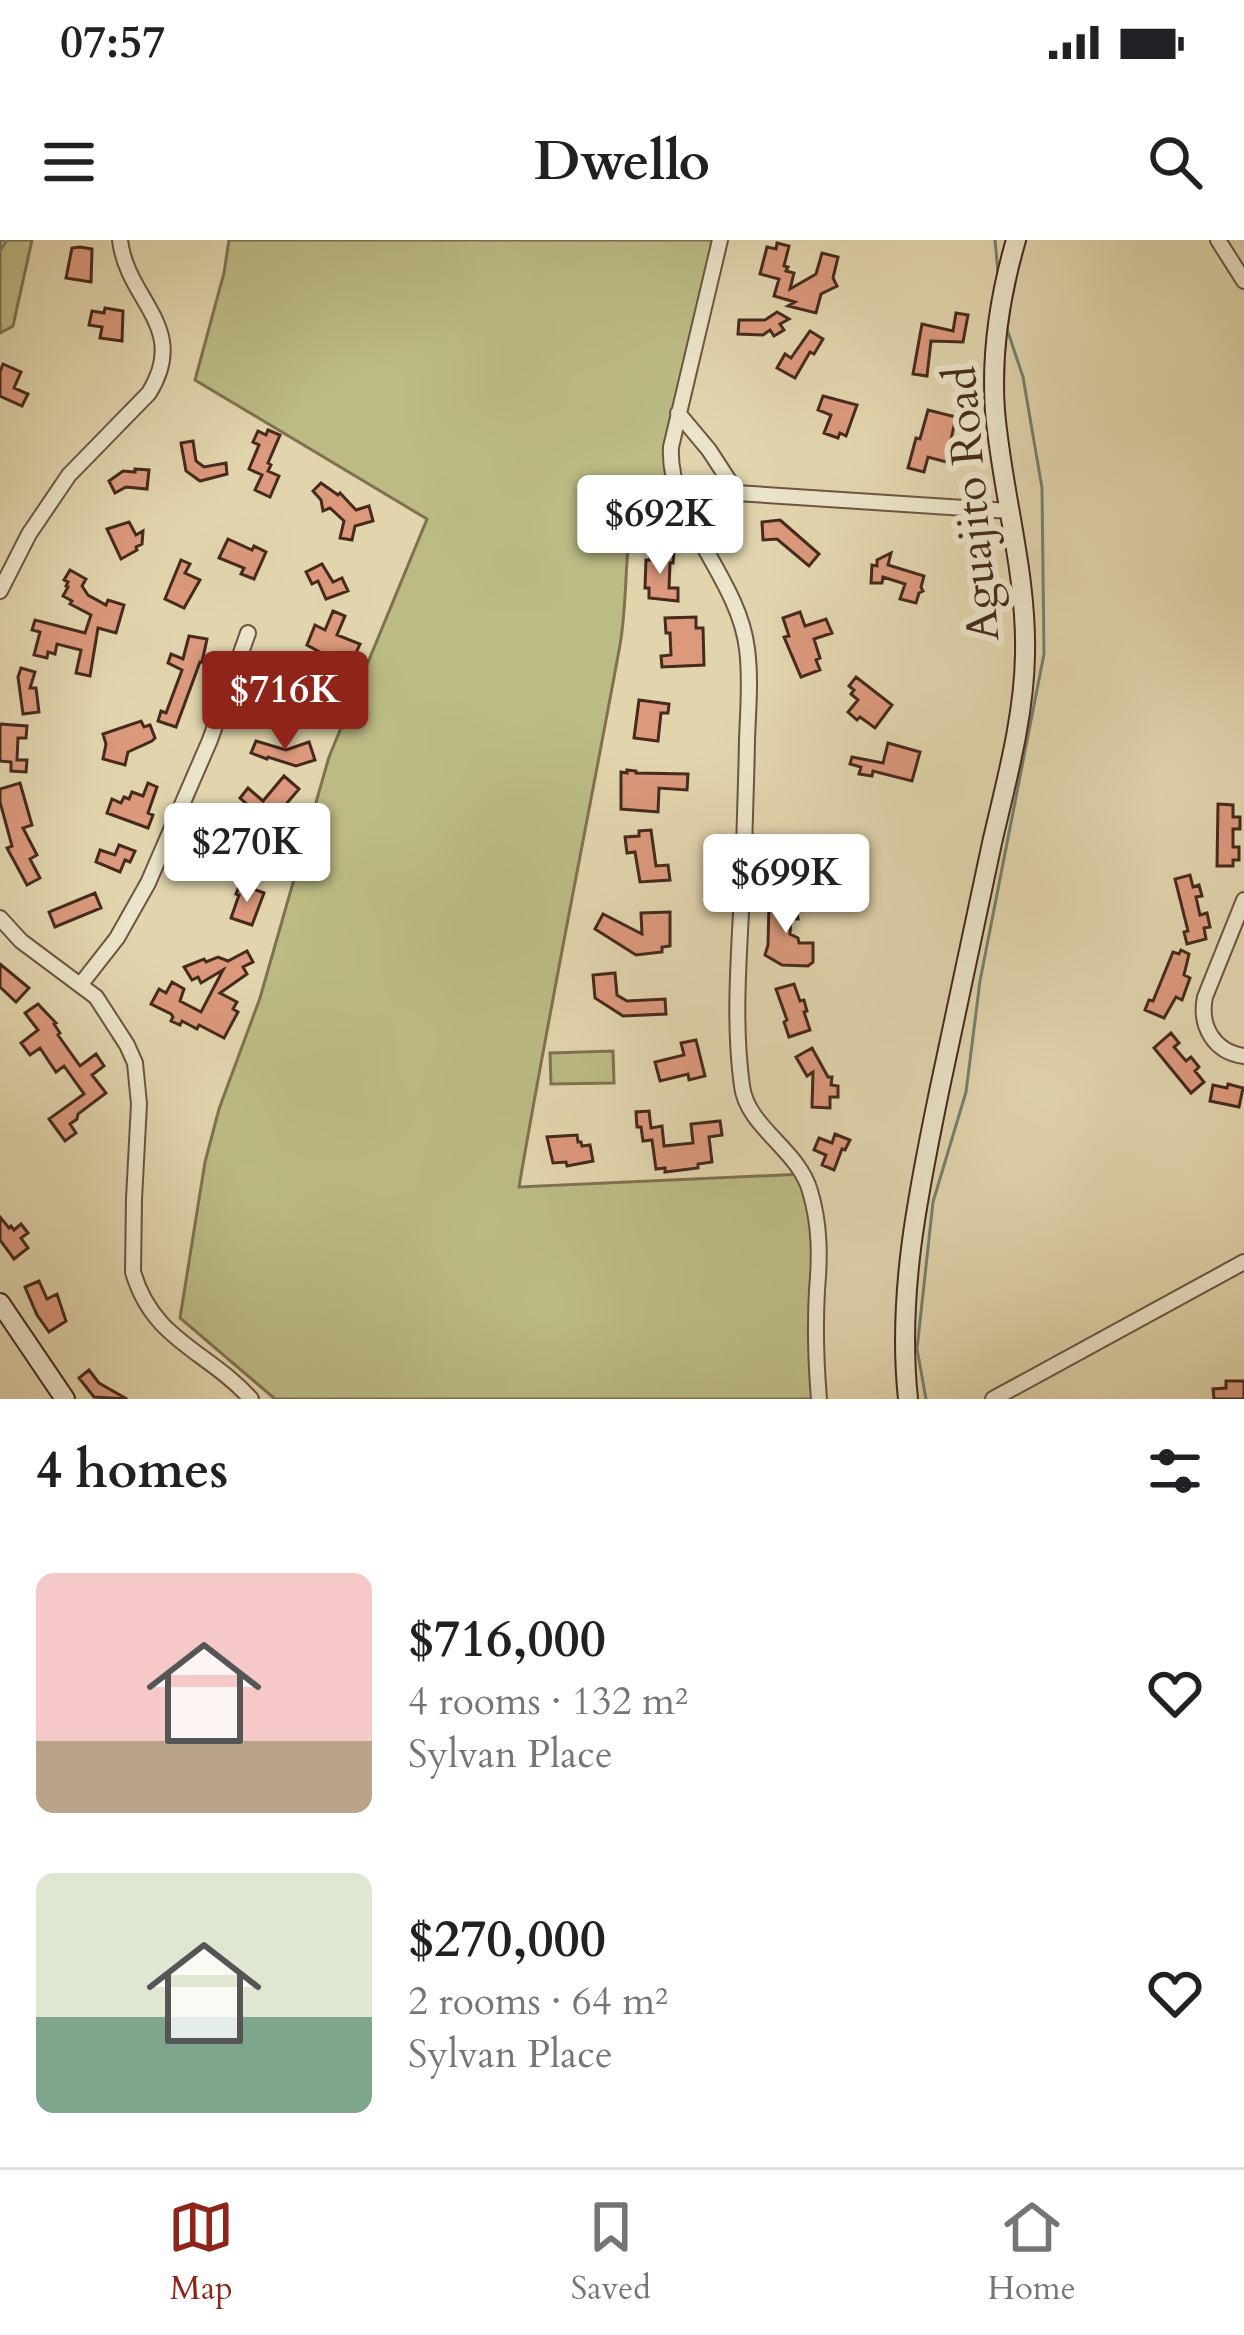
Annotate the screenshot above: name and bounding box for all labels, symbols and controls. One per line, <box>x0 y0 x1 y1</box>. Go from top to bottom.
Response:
text: 07:57 <box>60 12 165 73</box>
text: Dwello <box>534 126 710 199</box>
icon: menu <box>36 129 102 195</box>
icon: search <box>1142 129 1208 195</box>
street label: Aguajito Road <box>930 364 1014 644</box>
pin: $692K <box>576 475 744 577</box>
text: $692K <box>604 487 716 540</box>
pin: $716K <box>201 651 369 753</box>
text: $716K <box>229 663 341 716</box>
pin: $270K <box>163 803 331 905</box>
text: $270K <box>191 815 303 868</box>
pin: $699K <box>702 834 870 936</box>
text: $699K <box>730 846 842 899</box>
text: 4 homes <box>36 1436 228 1506</box>
icon: filters <box>1142 1438 1208 1504</box>
text: $716,000 <box>408 1605 606 1675</box>
icon: home <box>132 1621 276 1765</box>
icon: heart <box>1142 1660 1208 1726</box>
text: 4 rooms · 132 m² <box>408 1675 688 1728</box>
text: Sylvan Place <box>408 1728 613 1781</box>
text: $270,000 <box>408 1905 606 1975</box>
icon: home <box>132 1921 276 2065</box>
icon: heart <box>1142 1960 1208 2026</box>
text: 2 rooms · 64 m² <box>408 1975 668 2028</box>
text: Sylvan Place <box>408 2028 613 2081</box>
tab: Map <box>168 2194 234 2311</box>
tab: Saved <box>571 2194 651 2311</box>
tab: Home <box>987 2194 1076 2311</box>

